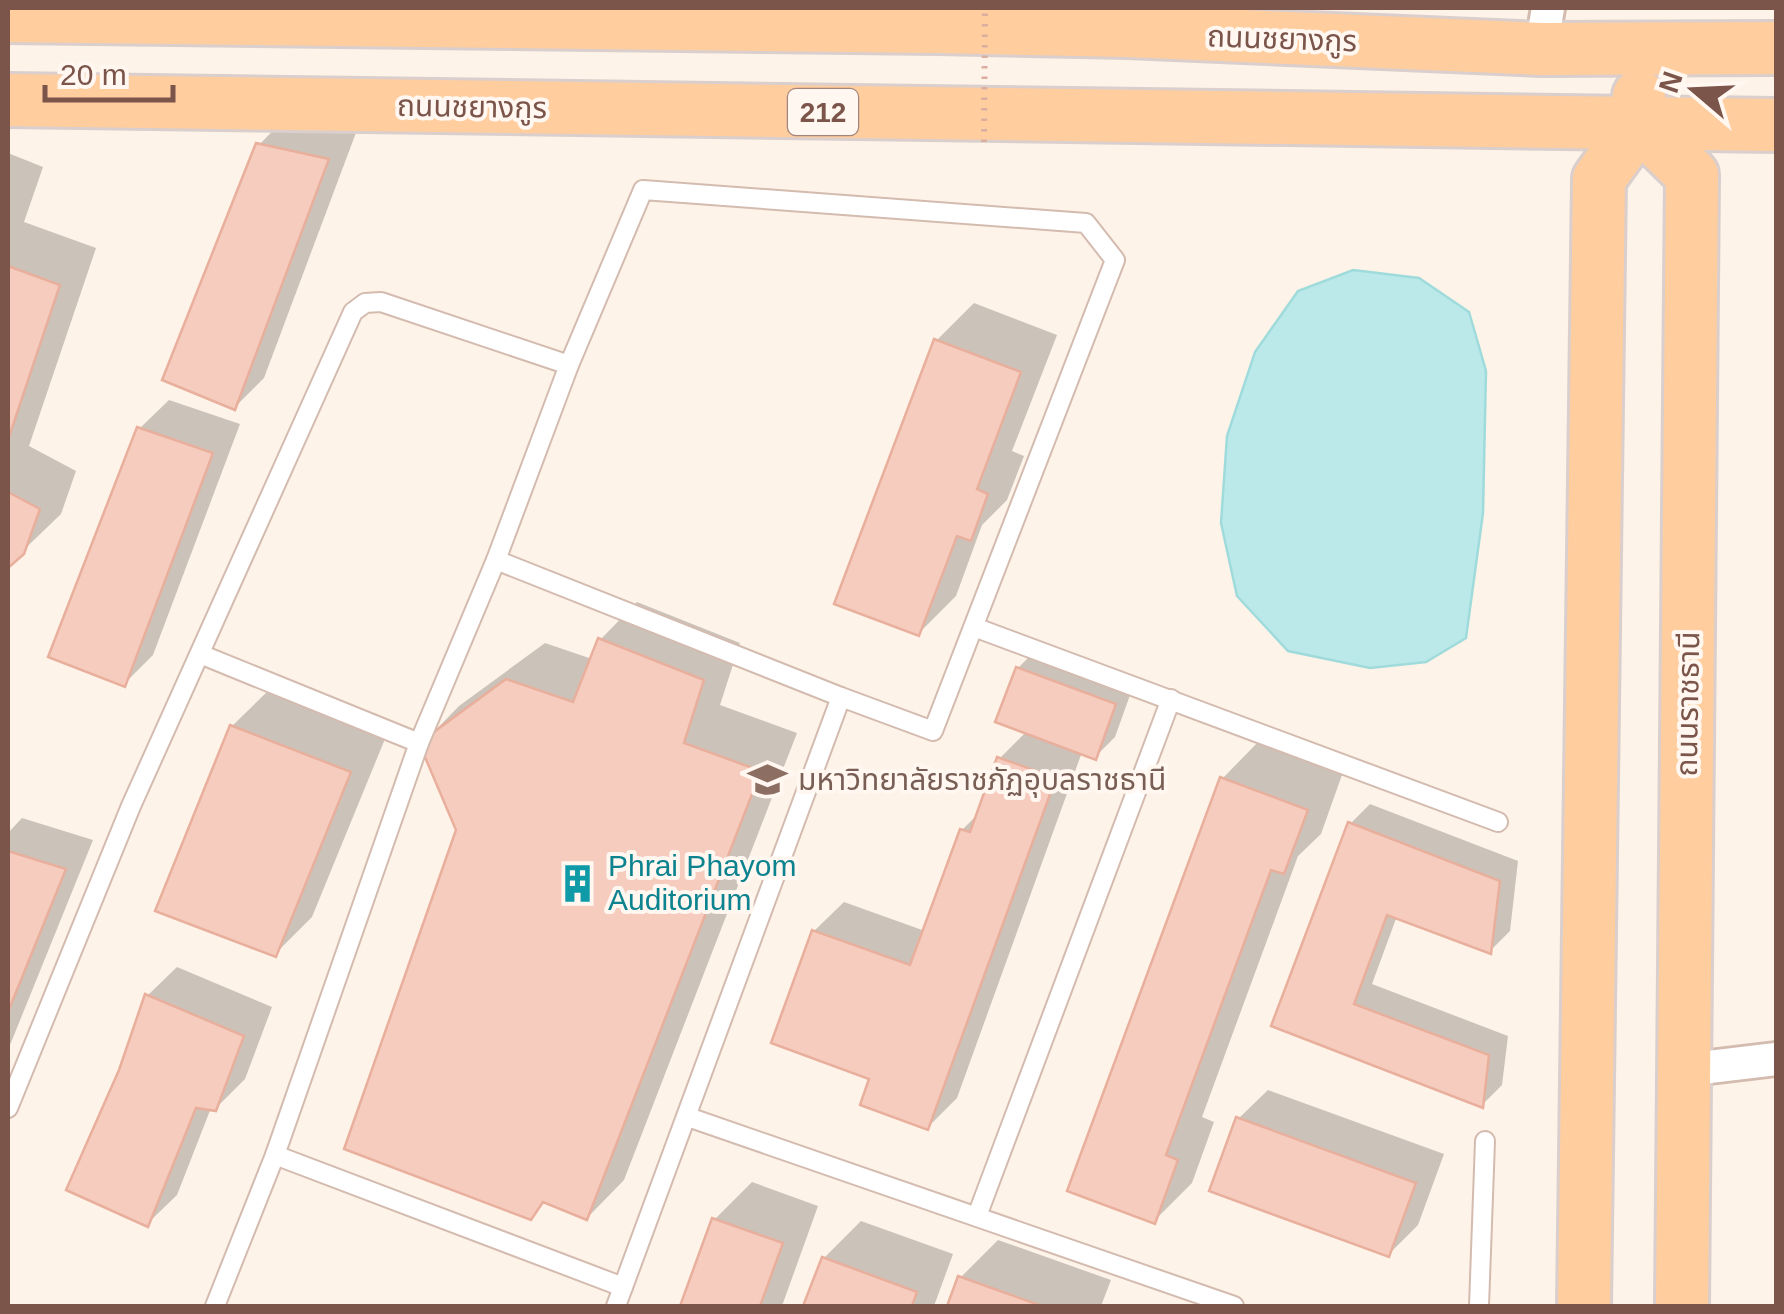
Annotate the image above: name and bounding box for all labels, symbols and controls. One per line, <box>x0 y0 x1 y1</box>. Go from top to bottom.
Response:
street label: ถนนชยางกูร <box>1206 19 1358 60</box>
scale bar <box>45 40 172 102</box>
north arrow <box>1644 40 1744 140</box>
text: 20 m <box>60 58 127 91</box>
text: N <box>1653 67 1689 97</box>
street label: ถนนชยางกูร <box>397 89 547 126</box>
road number: 212 <box>788 89 858 135</box>
street label: ถนนราชธานี <box>1670 631 1705 777</box>
school or university icon: มหาวิทยาลัยราชภัฏอุบลราชธานี <box>747 759 789 801</box>
place label: มหาวิทยาลัยราชภัฏอุบลราชธานี <box>798 763 1166 798</box>
place label: Phrai Phayom Auditorium <box>608 849 796 916</box>
building icon: Phrai Phayom Auditorium <box>557 862 599 904</box>

